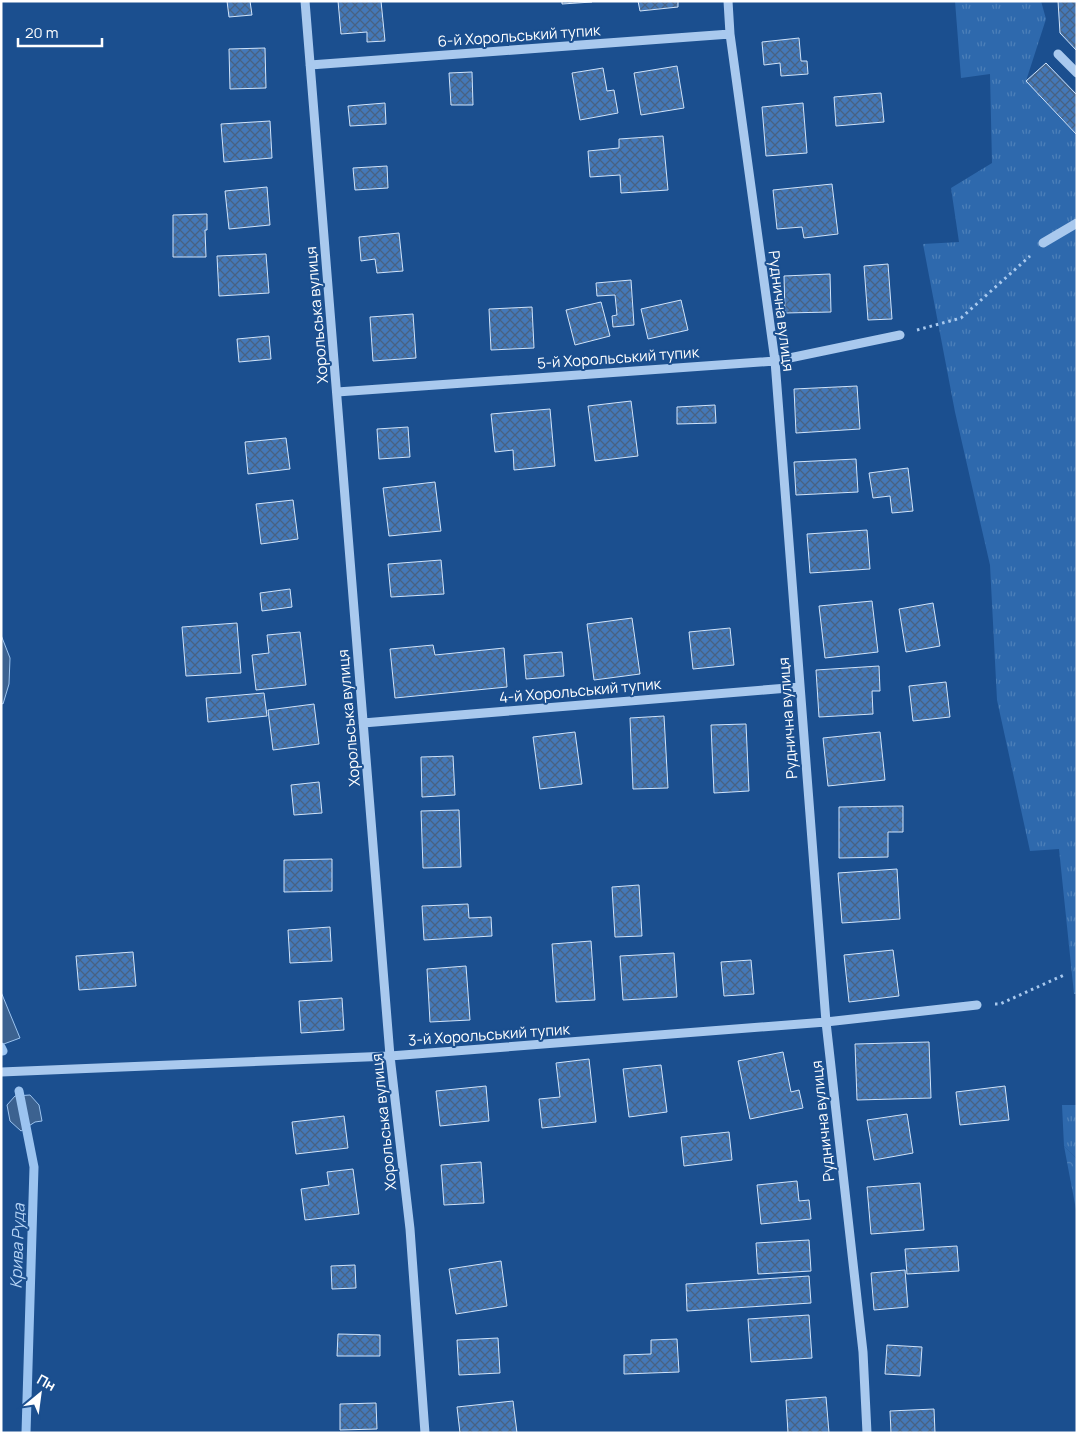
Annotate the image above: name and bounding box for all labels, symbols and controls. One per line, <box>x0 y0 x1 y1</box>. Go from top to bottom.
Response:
scale bar <box>18 15 101 47</box>
street label: 6-й Хорольський тупик <box>437 19 602 52</box>
text: 20 m <box>25 22 58 43</box>
street label: Хорольська вулиця <box>300 246 333 384</box>
street label: Руднична вулиця <box>764 249 799 373</box>
street label: 5-й Хорольський тупик <box>536 341 700 374</box>
street label: Хорольська вулиця <box>332 649 365 787</box>
street label: Руднична вулиця <box>773 657 802 780</box>
street label: 4-й Хорольський тупик <box>498 673 662 708</box>
street label: 3-й Хорольський тупик <box>407 1018 571 1051</box>
street label: Хорольська вулиця <box>366 1053 401 1192</box>
street label: Руднична вулиця <box>806 1059 839 1183</box>
water label: Крива Руда <box>5 1202 30 1289</box>
north arrow <box>15 1369 65 1419</box>
text: Пн <box>34 1369 59 1395</box>

